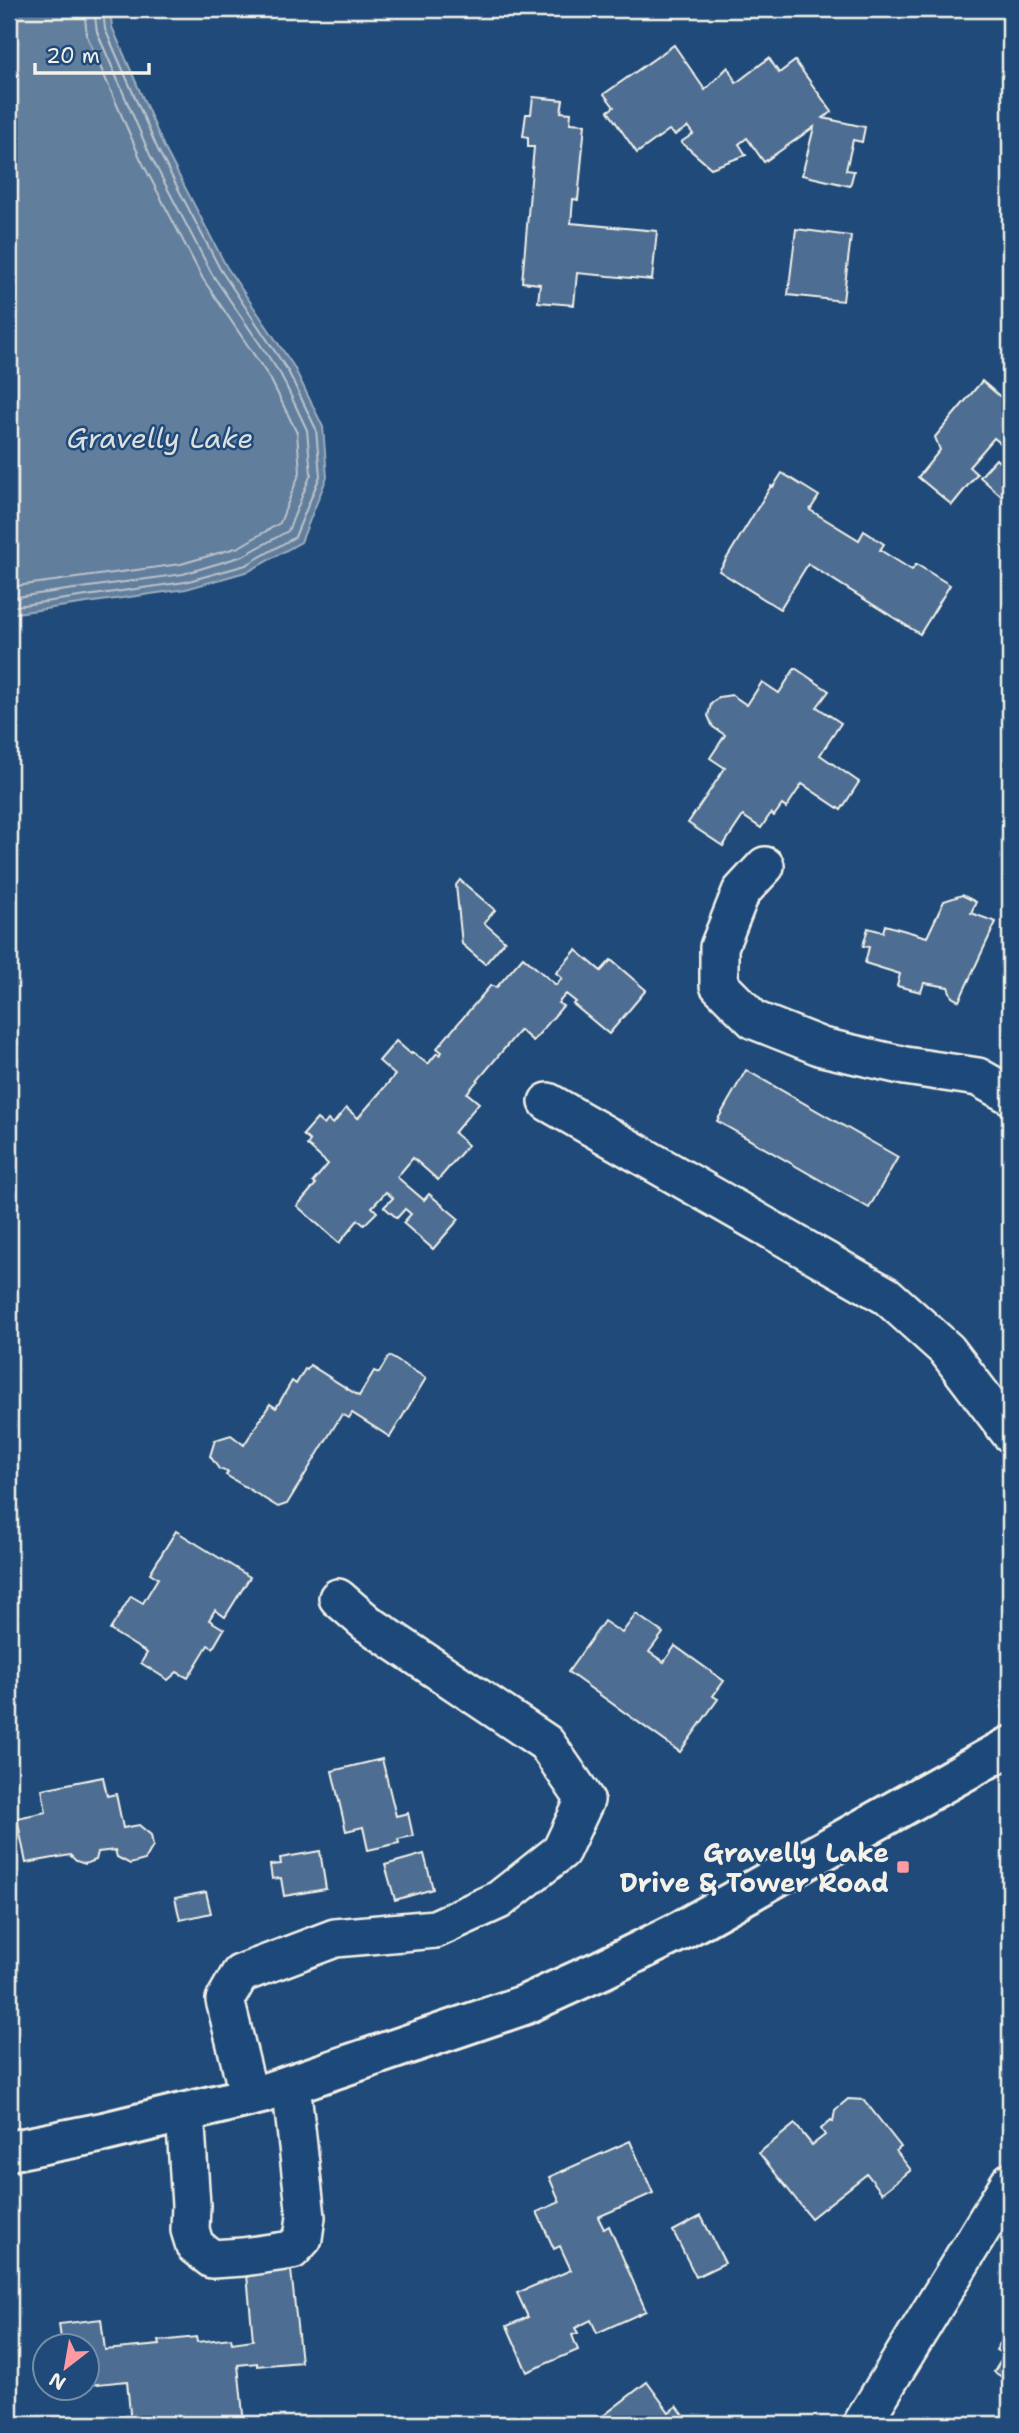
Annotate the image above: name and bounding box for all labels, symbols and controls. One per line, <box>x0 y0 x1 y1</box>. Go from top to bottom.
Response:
scale bar <box>35 32 149 76</box>
text: 20 m <box>46 42 100 70</box>
water label: Gravelly Lake <box>67 419 253 457</box>
place label: Gravelly Lake Drive & Tower Road <box>619 1835 889 1900</box>
marker: Gravelly Lake Drive & Tower Road <box>895 1859 911 1875</box>
north arrow <box>32 2332 102 2402</box>
text: N <box>45 2367 70 2396</box>

